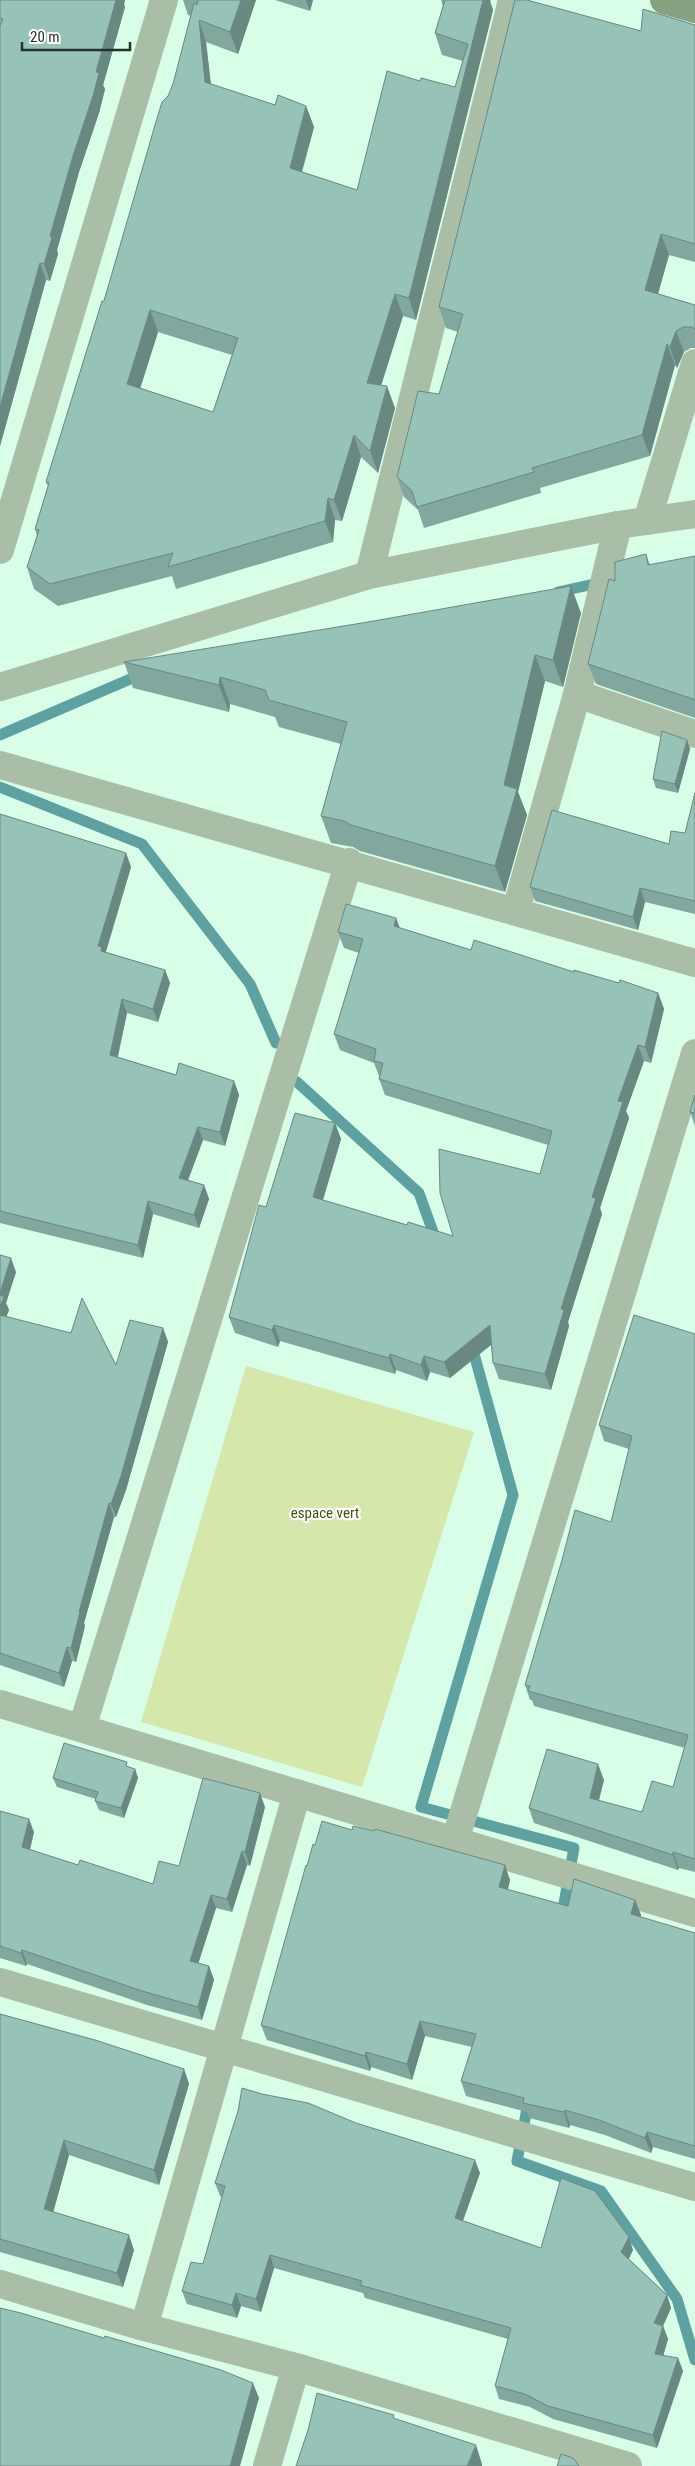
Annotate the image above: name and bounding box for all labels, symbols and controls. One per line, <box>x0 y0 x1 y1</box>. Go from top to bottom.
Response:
scale bar <box>22 20 130 52</box>
text: 20 m <box>30 28 60 46</box>
park label: espace vert <box>291 1504 359 1522</box>

